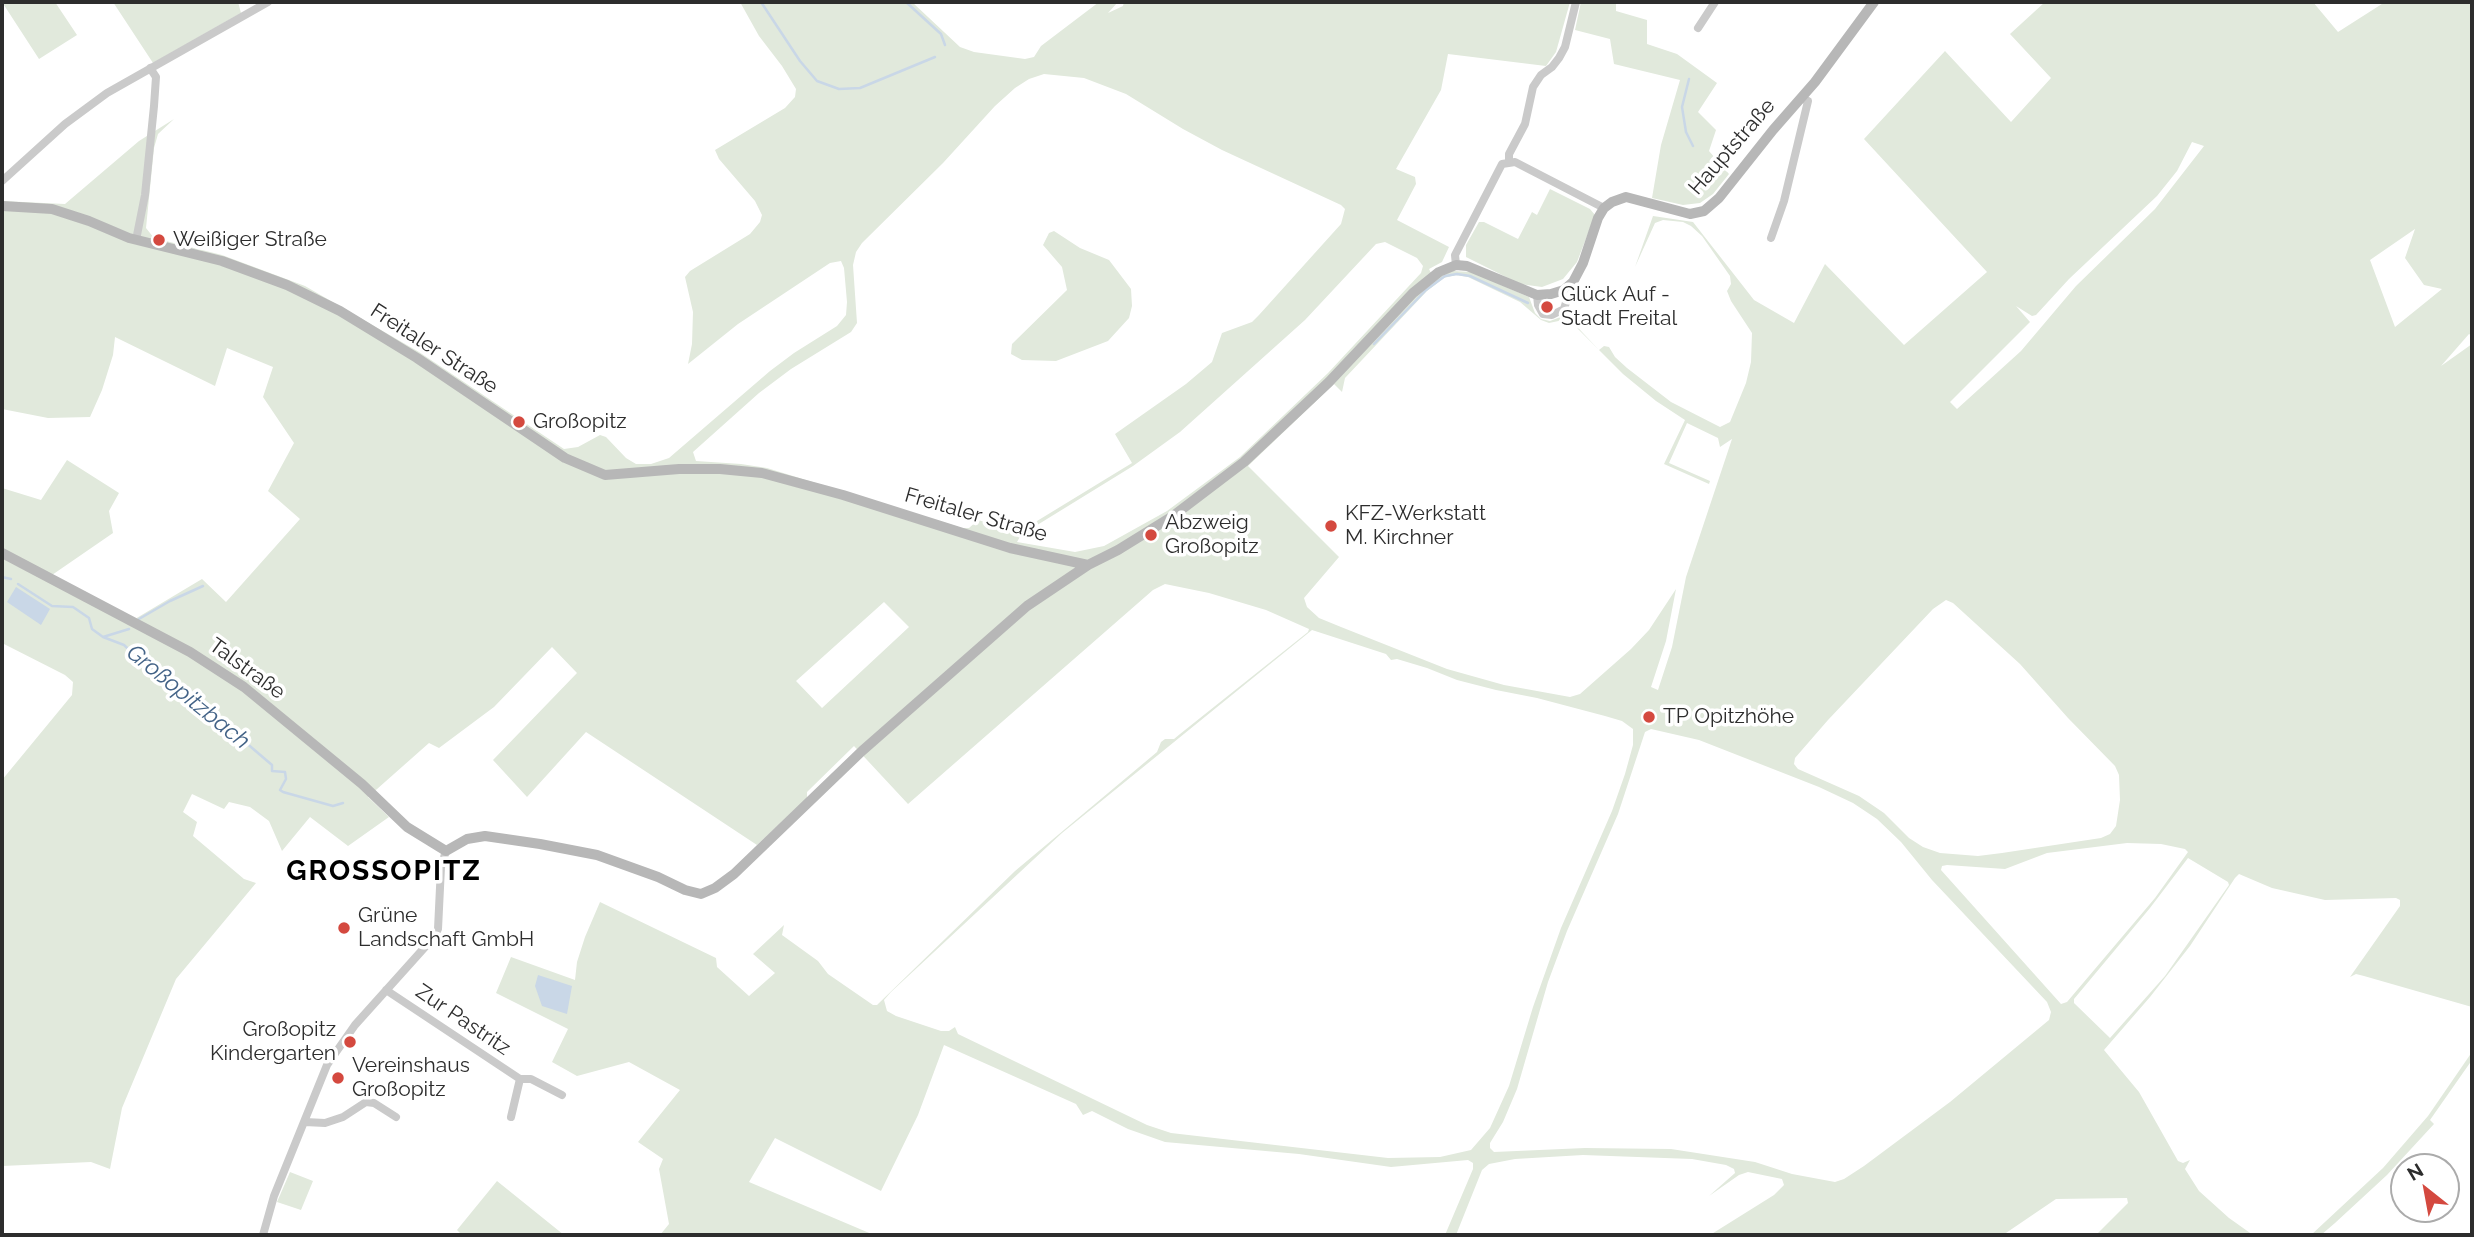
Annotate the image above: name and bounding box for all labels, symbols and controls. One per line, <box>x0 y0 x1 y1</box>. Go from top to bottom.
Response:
street label: Hauptstraße <box>1683 94 1781 200</box>
place label: Weißiger Straße <box>173 227 327 253</box>
marker: Weißiger Straße <box>151 232 167 248</box>
place label: Glück Auf - Stadt Freital <box>1561 282 1677 332</box>
street label: Freitaler Straße <box>365 298 503 400</box>
marker: Glück Auf - Stadt Freital <box>1539 299 1555 315</box>
place label: Großopitz <box>533 409 627 435</box>
marker: Großopitz <box>511 414 527 430</box>
street label: Freitaler Straße <box>902 483 1050 547</box>
place label: KFZ-Werkstatt M. Kirchner <box>1345 501 1486 551</box>
place label: Abzweig Großopitz <box>1165 510 1259 560</box>
marker: KFZ-Werkstatt M. Kirchner <box>1323 518 1339 534</box>
marker: Abzweig Großopitz <box>1143 527 1159 543</box>
street label: Talstraße <box>204 633 290 705</box>
water label: Großopitzbach <box>121 639 255 755</box>
place label: TP Opitzhöhe <box>1663 704 1794 730</box>
marker: TP Opitzhöhe <box>1641 709 1657 725</box>
district label: GROSSOPITZ <box>287 855 481 889</box>
place label: Grüne Landschaft GmbH <box>358 903 534 953</box>
marker: Grüne Landschaft GmbH <box>336 920 352 936</box>
street label: Zur Pastritz <box>411 979 515 1061</box>
place label: Großopitz Kindergarten <box>210 1017 336 1067</box>
marker: Großopitz Kindergarten <box>342 1034 358 1050</box>
place label: Vereinshaus Großopitz <box>352 1053 470 1103</box>
marker: Vereinshaus Großopitz <box>330 1070 346 1086</box>
north arrow <box>2390 1153 2460 1223</box>
text: N <box>2403 1159 2427 1185</box>

